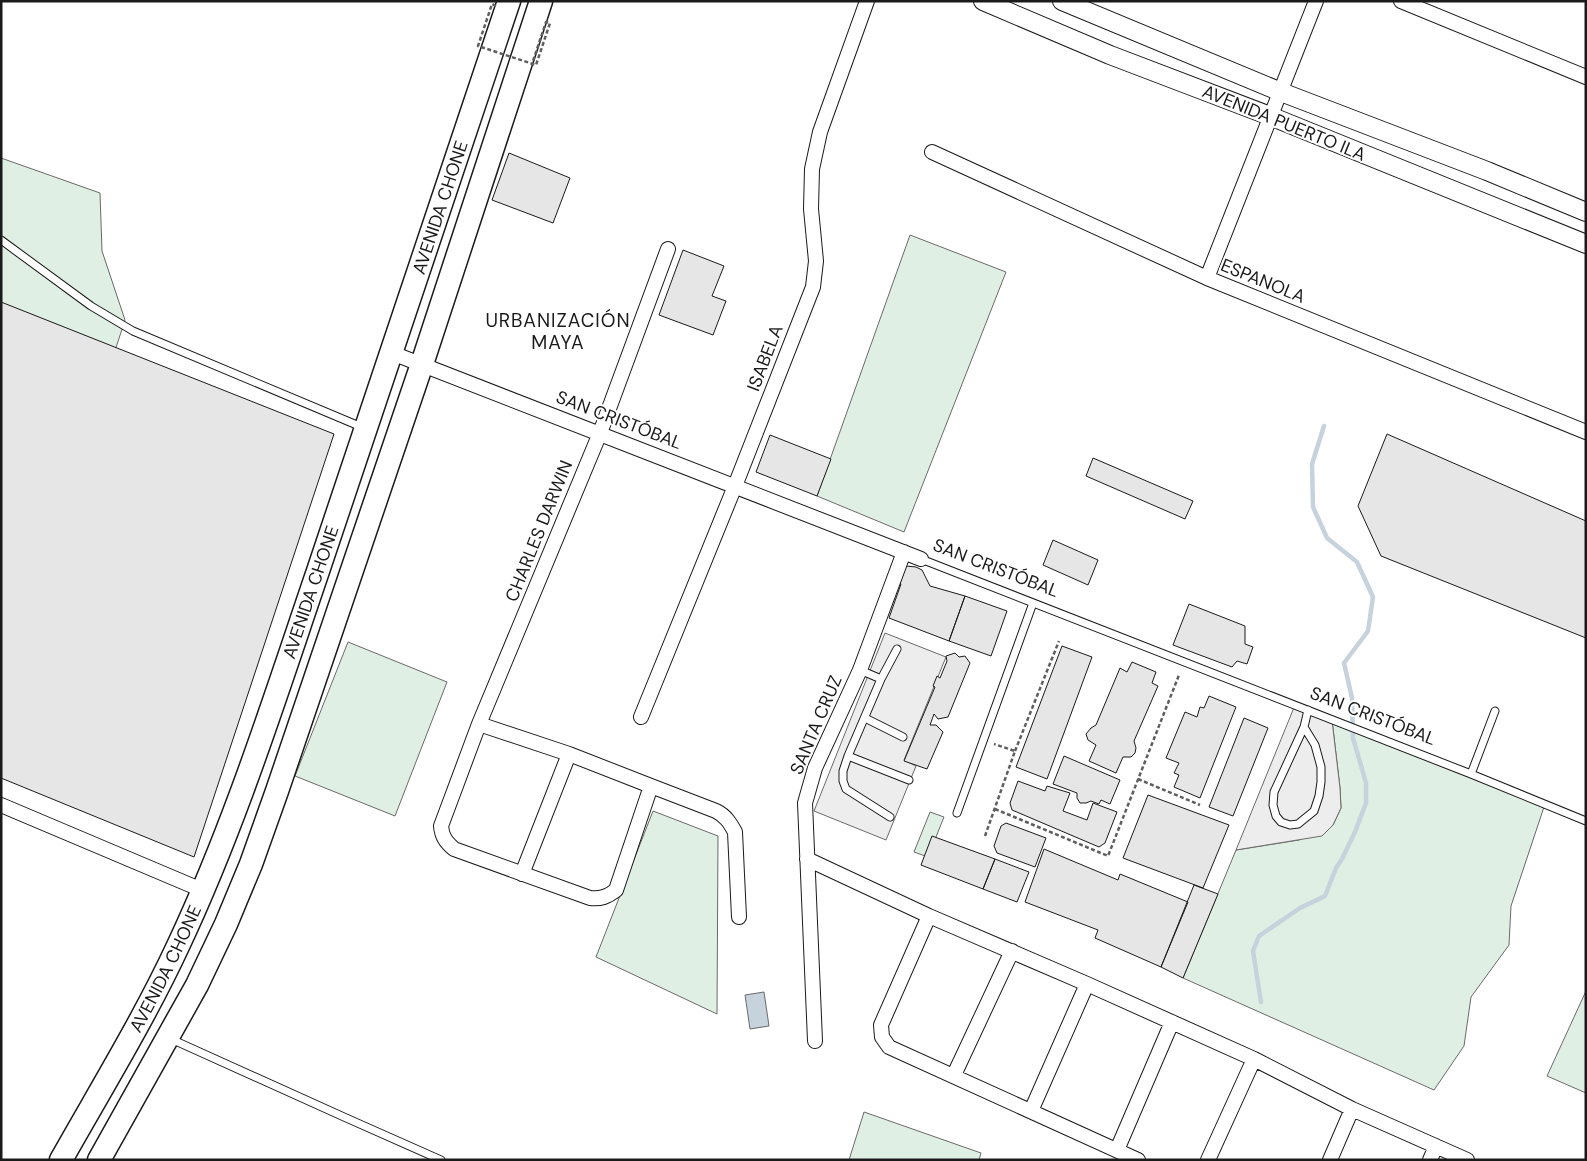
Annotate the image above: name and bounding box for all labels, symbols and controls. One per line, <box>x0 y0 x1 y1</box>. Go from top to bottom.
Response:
street label: AVENIDA PUERTO ILA <box>1199 79 1369 167</box>
street label: AVENIDA CHONE <box>407 138 474 277</box>
street label: ESPANOLA <box>1217 253 1309 309</box>
district label: URBANIZACIÓN MAYA <box>485 308 631 355</box>
street label: ISABELA <box>741 321 789 395</box>
street label: SAN CRISTÓBAL <box>553 385 685 455</box>
street label: CHARLES DARWIN <box>500 457 578 605</box>
street label: AVENIDA CHONE <box>277 523 345 662</box>
street label: SAN CRISTÓBAL <box>930 533 1062 603</box>
street label: SANTA CRUZ <box>784 672 848 778</box>
street label: SAN CRISTÓBAL <box>1307 681 1439 751</box>
street label: AVENIDA CHONE <box>124 901 207 1037</box>

